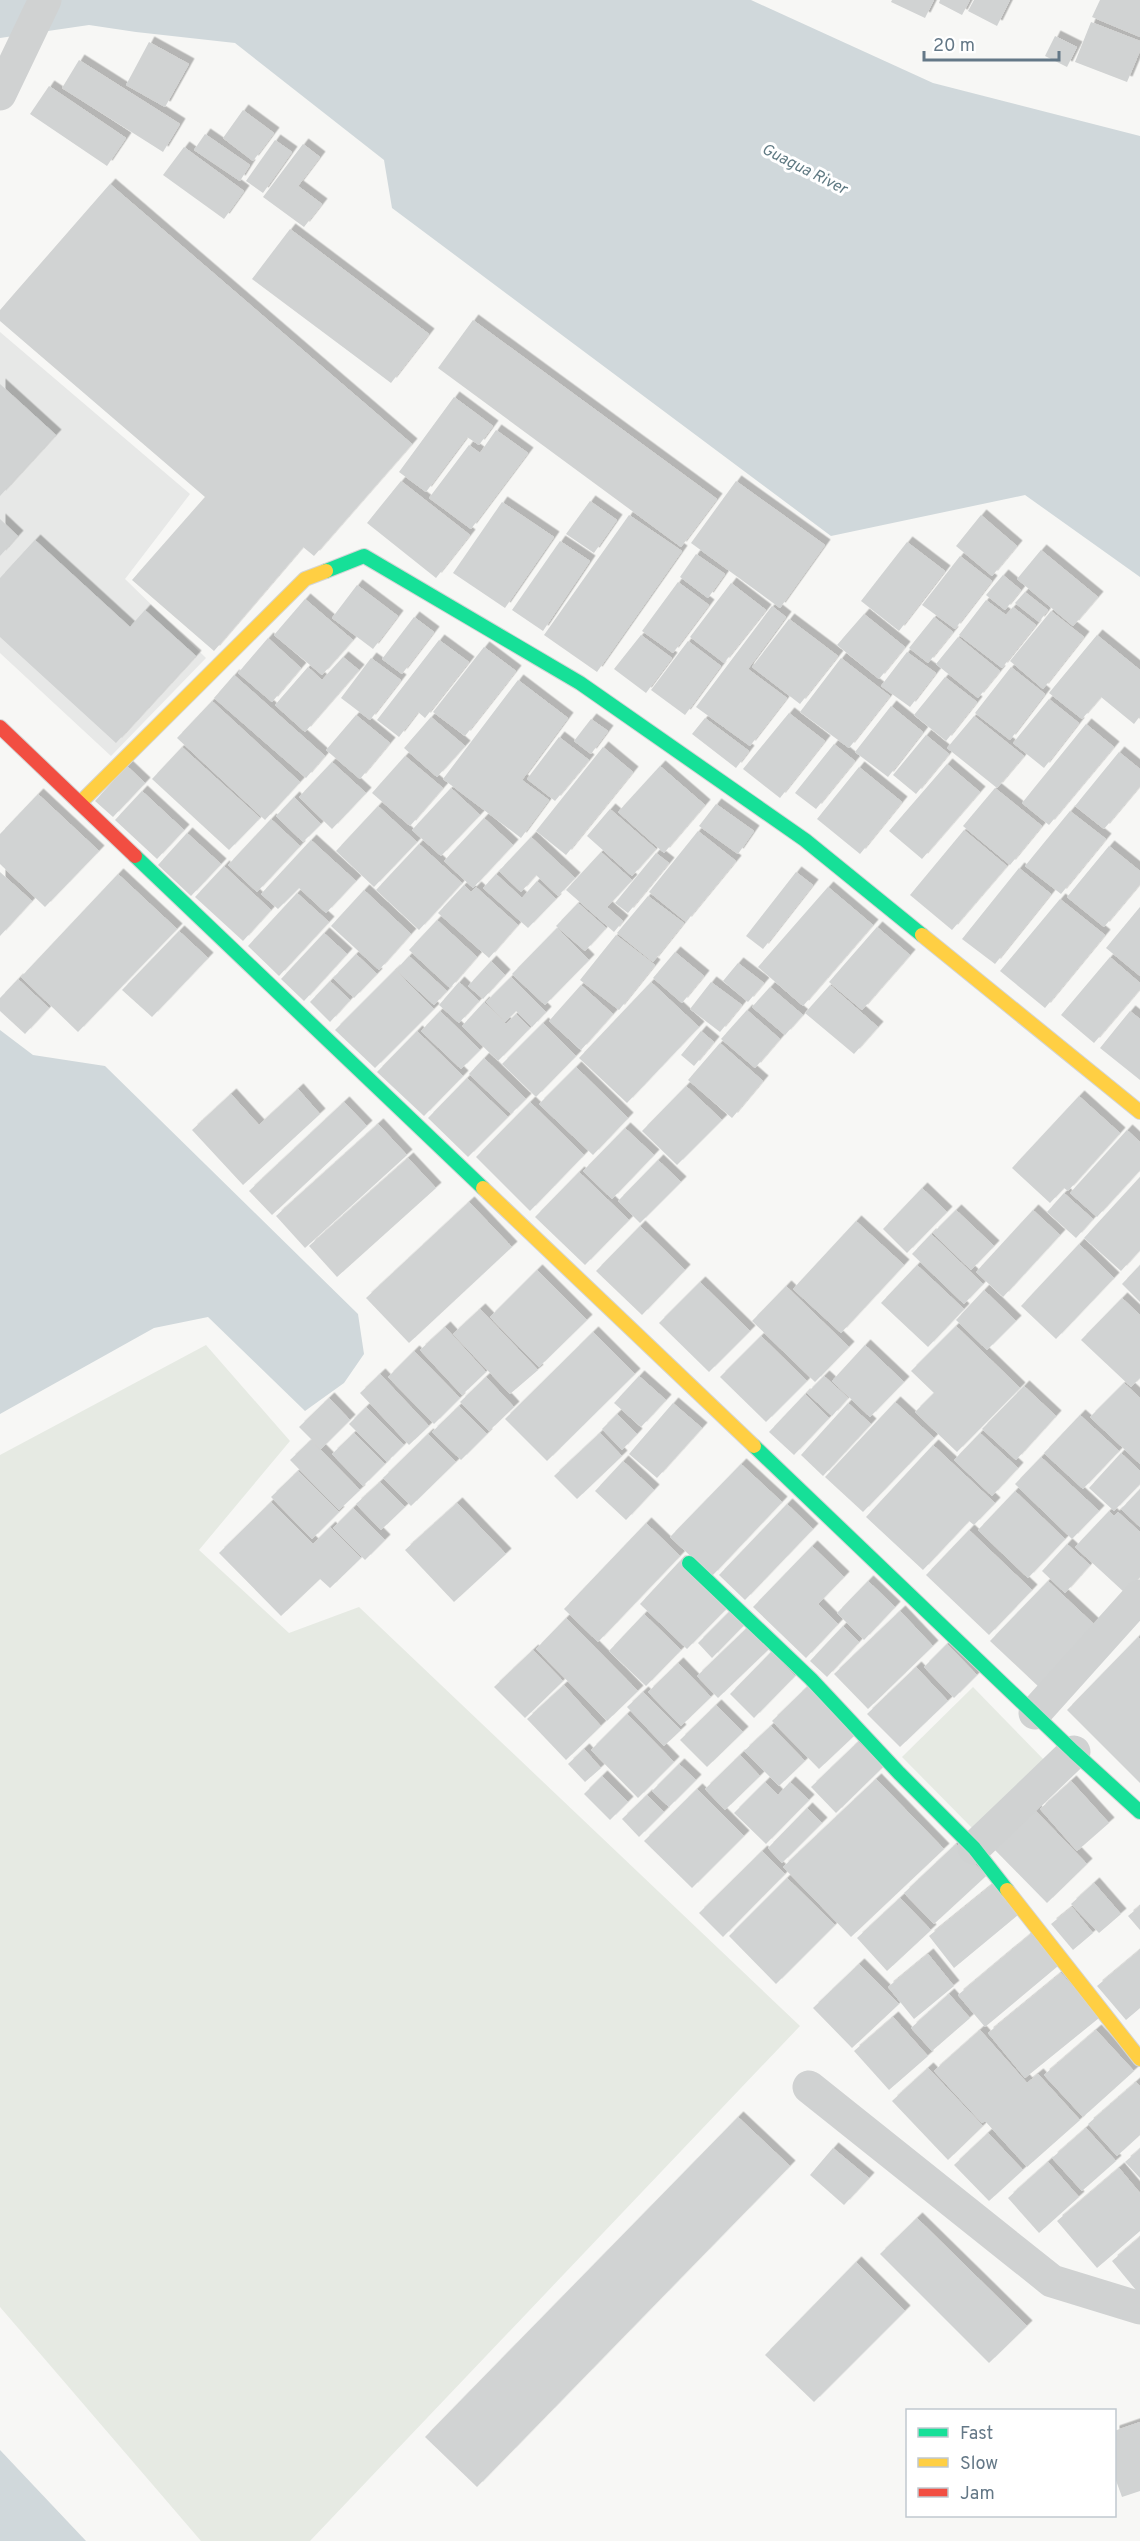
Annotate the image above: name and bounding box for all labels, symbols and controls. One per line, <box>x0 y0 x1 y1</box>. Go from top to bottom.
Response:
scale bar <box>924 24 1059 62</box>
text: 20 m <box>933 35 975 58</box>
water label: Guagua River <box>758 140 852 201</box>
legend <box>906 2409 1116 2517</box>
text: Fast <box>960 2423 993 2446</box>
text: Slow <box>960 2453 998 2476</box>
text: Jam <box>960 2483 995 2506</box>

